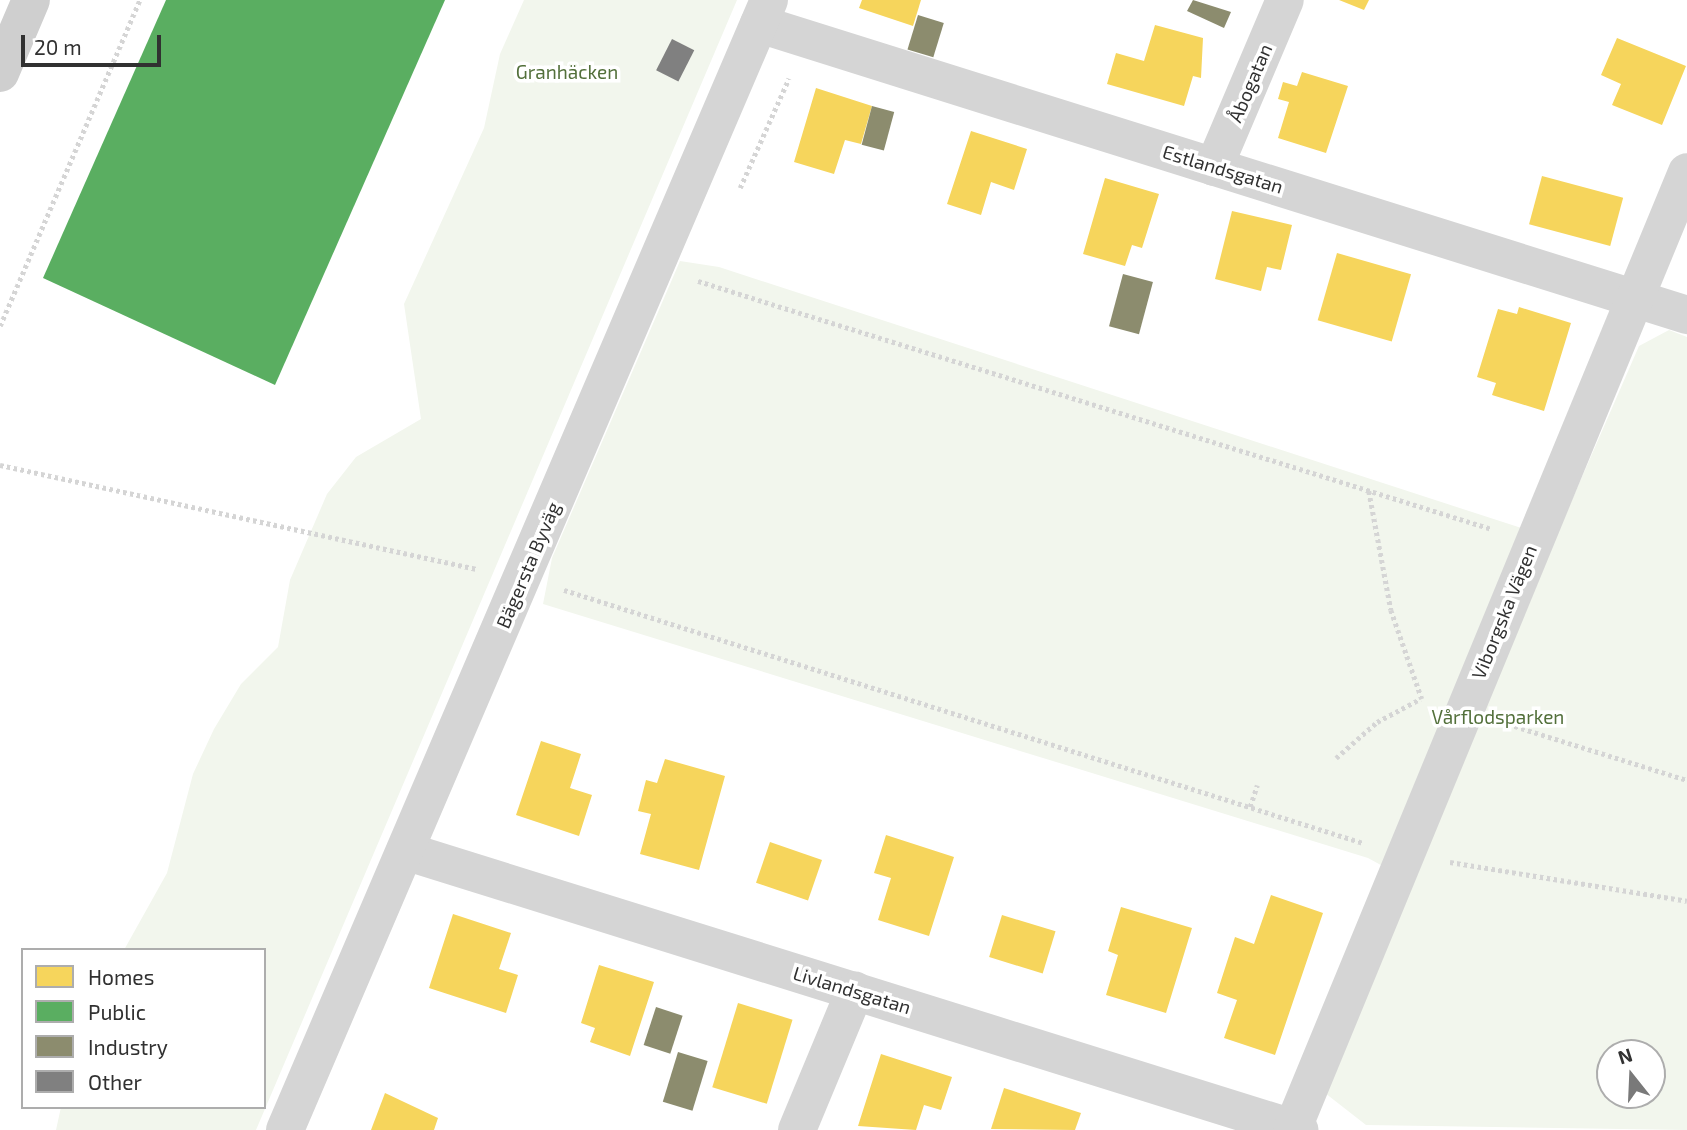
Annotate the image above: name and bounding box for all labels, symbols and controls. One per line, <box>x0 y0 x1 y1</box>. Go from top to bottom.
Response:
scale bar <box>24 21 164 65</box>
text: 20 m <box>34 34 82 59</box>
street label: Åbogatan <box>1223 40 1277 126</box>
park label: Granhäcken <box>516 61 618 83</box>
street label: Estlandsgatan <box>1160 140 1286 198</box>
street label: Bägersta Byväg <box>491 498 565 632</box>
street label: Viborgska Vägen <box>1467 541 1541 683</box>
park label: Vårflodsparken <box>1432 706 1564 728</box>
legend <box>21 948 266 1109</box>
street label: Livlandsgatan <box>790 961 914 1019</box>
text: Homes <box>88 964 154 989</box>
text: Public <box>88 999 146 1024</box>
text: Industry <box>88 1034 168 1059</box>
north arrow <box>1596 1039 1666 1109</box>
text: N <box>1615 1042 1635 1069</box>
text: Other <box>88 1069 142 1094</box>

